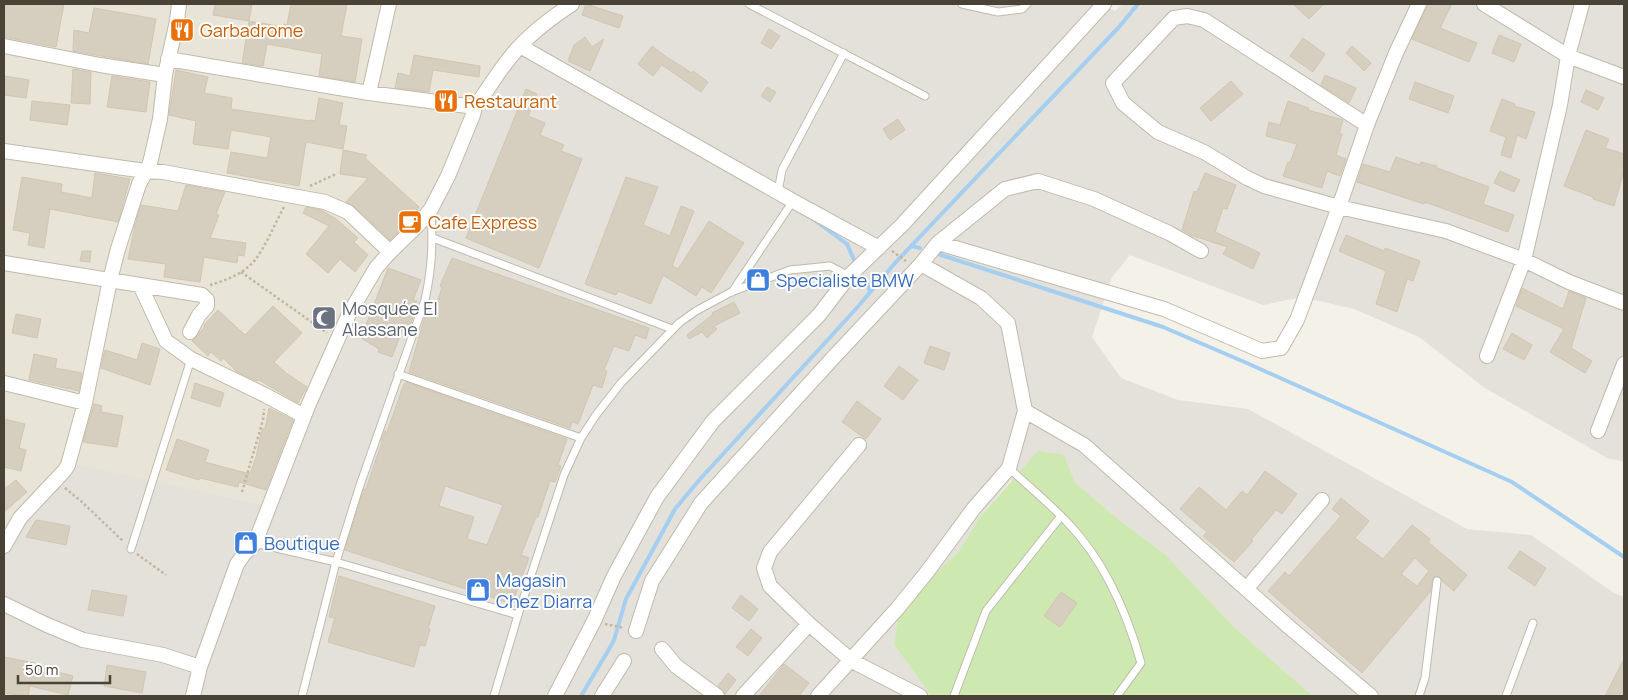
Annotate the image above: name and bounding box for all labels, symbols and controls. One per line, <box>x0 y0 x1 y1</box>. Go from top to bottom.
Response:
restaurant icon: Garbadrome <box>169 17 195 43</box>
place label: Garbadrome <box>200 18 303 42</box>
restaurant icon: Restaurant <box>433 88 459 114</box>
place label: Restaurant <box>464 89 557 113</box>
cafe icon: Cafe Express <box>397 209 423 235</box>
place label: Cafe Express <box>428 210 537 234</box>
shop icon: Specialiste BMW <box>745 267 771 293</box>
place label: Specialiste BMW <box>776 268 914 292</box>
place label: Mosquée El Alassane <box>342 296 438 341</box>
mosque icon: Mosquée El Alassane <box>311 305 337 331</box>
shop icon: Boutique <box>233 530 259 556</box>
place label: Boutique <box>264 531 340 555</box>
place label: Magasin Chez Diarra <box>496 568 592 613</box>
shop icon: Magasin Chez Diarra <box>465 577 491 603</box>
scale bar <box>18 652 110 684</box>
text: 50 m <box>25 659 59 680</box>

